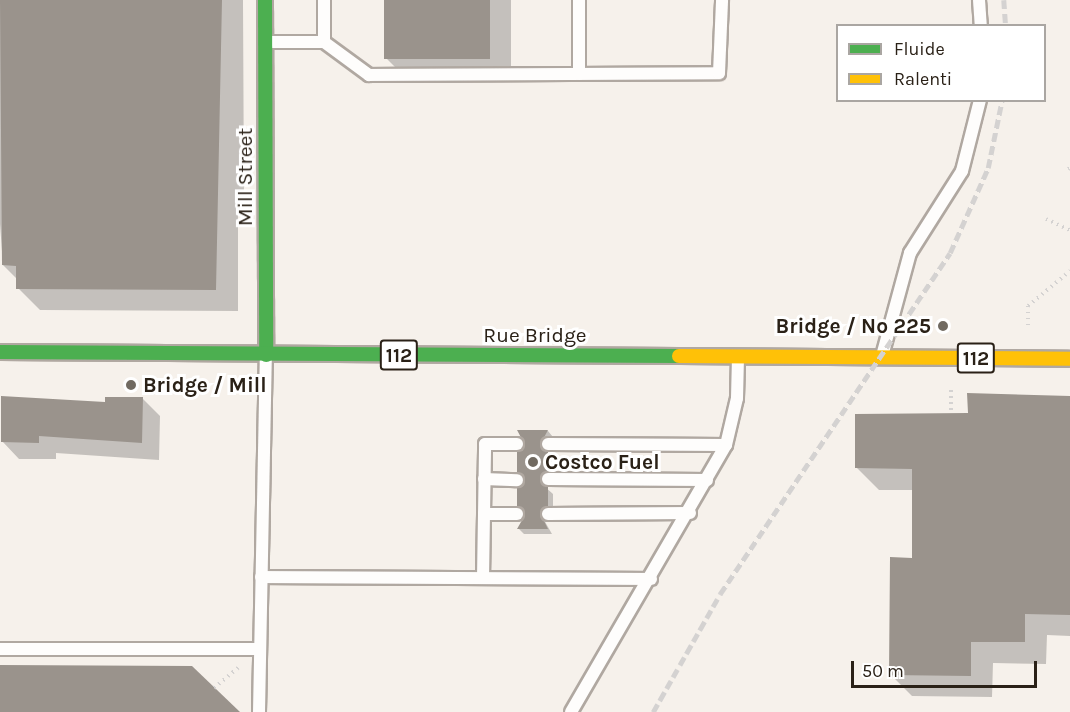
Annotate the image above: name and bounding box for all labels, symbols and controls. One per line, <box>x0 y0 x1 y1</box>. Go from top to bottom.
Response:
legend <box>836 24 1046 102</box>
text: Fluide <box>894 38 945 60</box>
text: Ralenti <box>894 68 952 90</box>
street label: Mill Street <box>232 128 258 226</box>
place label: Bridge / No 225 <box>776 313 931 339</box>
marker: Bridge / No 225 <box>936 319 950 333</box>
street label: Rue Bridge <box>483 322 587 348</box>
road number: 112 <box>380 338 418 372</box>
road number: 112 <box>956 341 996 375</box>
place label: Bridge / Mill <box>143 372 267 398</box>
marker: Bridge / Mill <box>124 378 138 392</box>
place label: Costco Fuel <box>545 449 660 475</box>
marker: Costco Fuel <box>526 455 540 469</box>
scale bar <box>854 649 1040 687</box>
text: 50 m <box>862 660 904 682</box>

